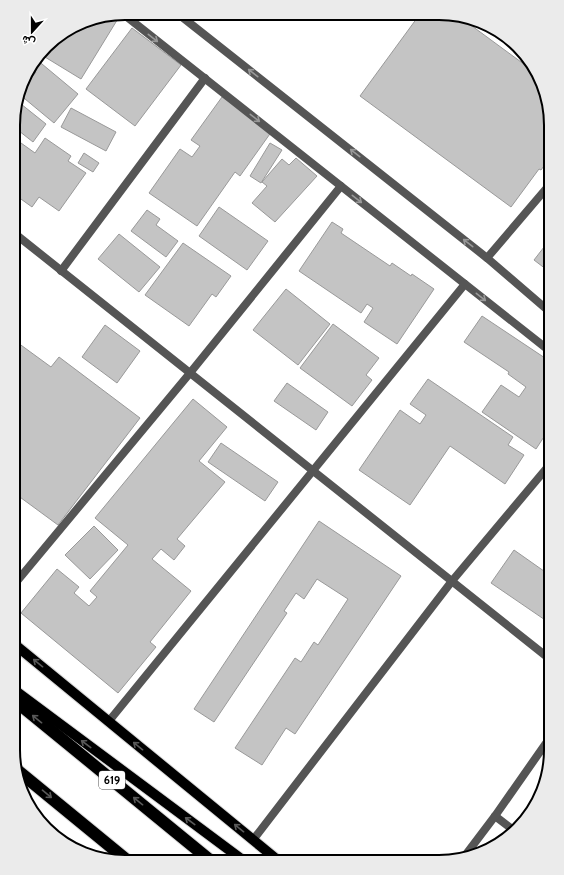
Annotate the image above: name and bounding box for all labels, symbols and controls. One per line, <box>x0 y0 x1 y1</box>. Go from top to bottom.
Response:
north arrow <box>12 12 52 52</box>
text: ش <box>20 32 37 50</box>
one-way arrow <box>147 33 158 42</box>
one-way arrow <box>247 69 258 77</box>
one-way arrow <box>249 114 260 122</box>
one-way arrow <box>349 149 360 158</box>
one-way arrow <box>351 194 362 203</box>
one-way arrow <box>462 238 473 247</box>
one-way arrow <box>475 292 486 301</box>
one-way arrow <box>32 659 43 668</box>
one-way arrow <box>32 714 43 723</box>
one-way arrow <box>81 739 92 748</box>
one-way arrow <box>133 741 144 750</box>
road number: 619 <box>99 771 125 789</box>
one-way arrow <box>42 790 52 799</box>
one-way arrow <box>132 797 143 806</box>
one-way arrow <box>185 817 196 826</box>
one-way arrow <box>234 823 244 832</box>

